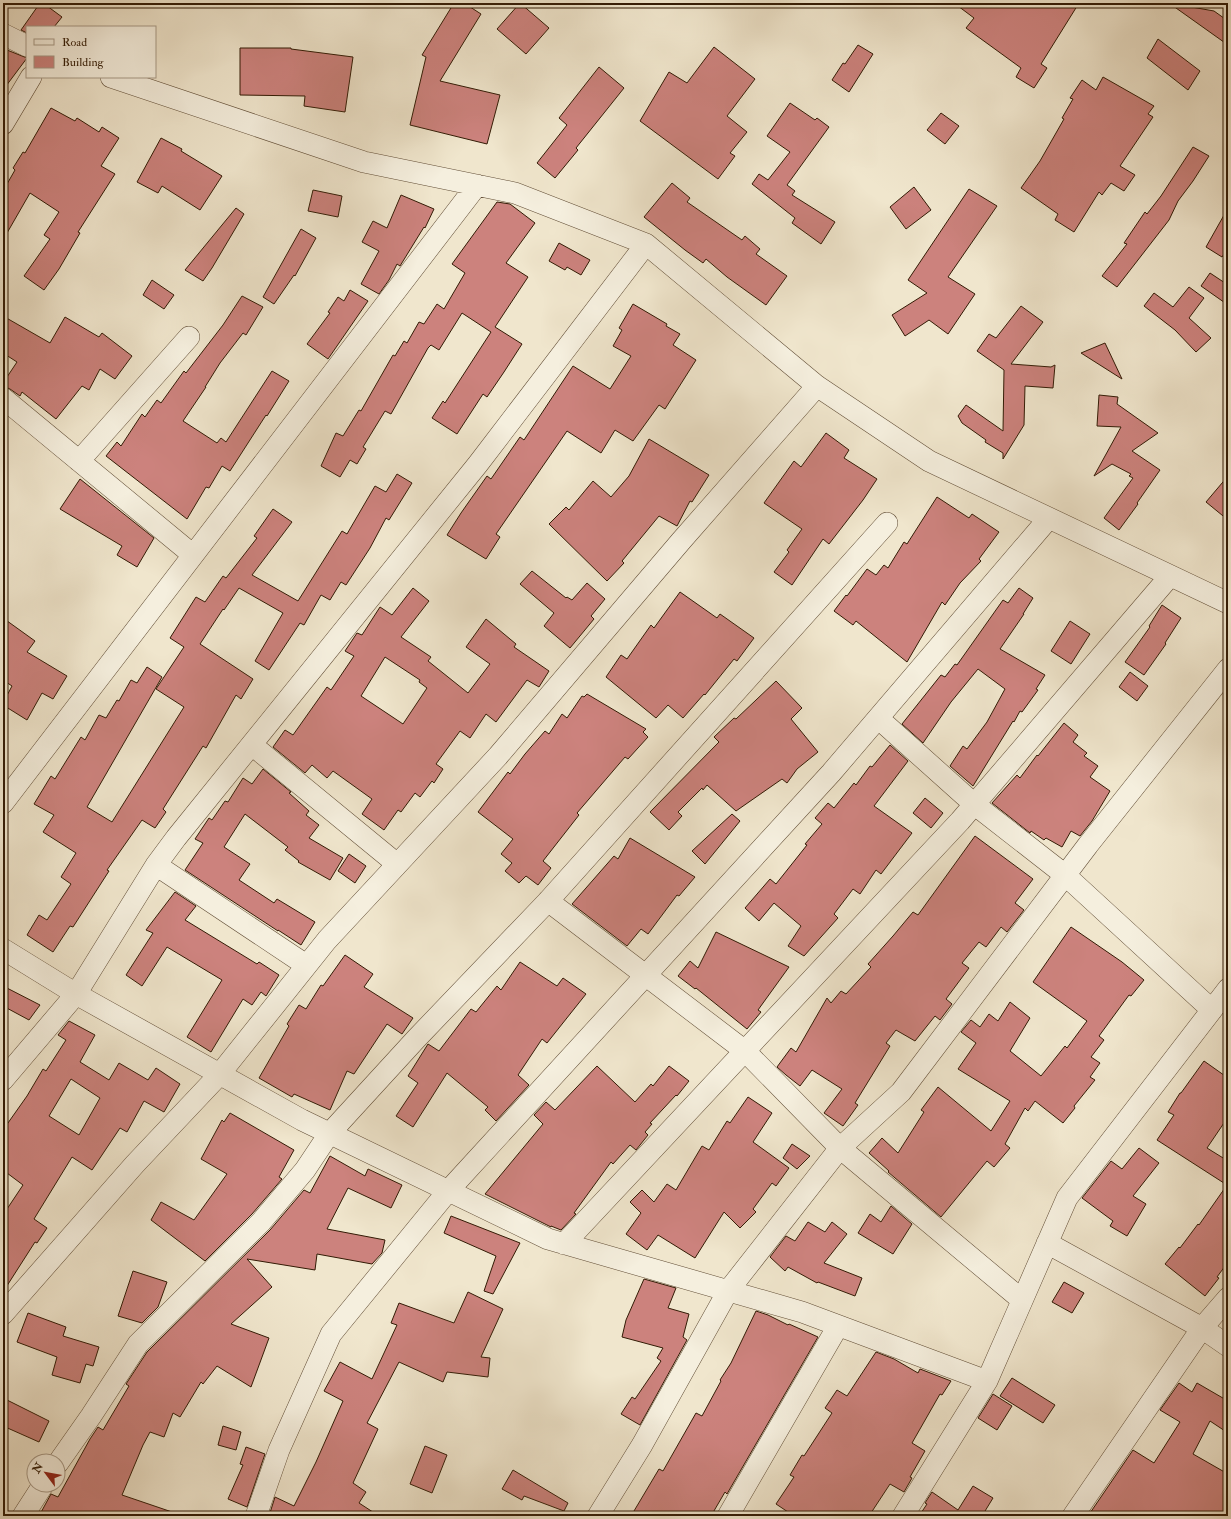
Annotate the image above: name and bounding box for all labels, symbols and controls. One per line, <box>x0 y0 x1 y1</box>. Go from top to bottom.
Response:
legend <box>26 26 156 78</box>
text: Road <box>62 35 87 50</box>
text: Building <box>62 55 105 70</box>
north arrow <box>26 1453 66 1493</box>
text: N <box>29 1459 47 1476</box>

